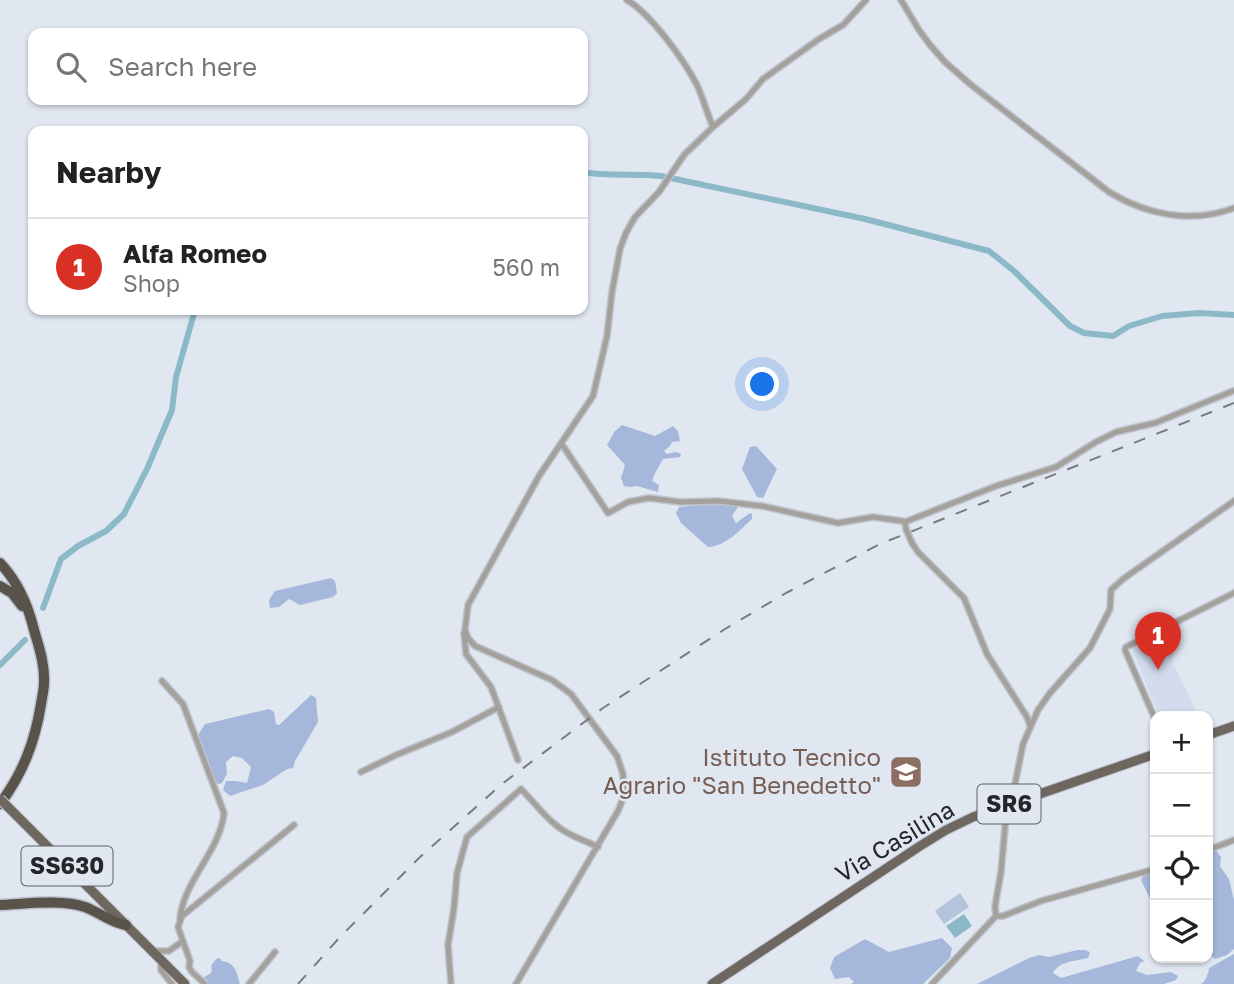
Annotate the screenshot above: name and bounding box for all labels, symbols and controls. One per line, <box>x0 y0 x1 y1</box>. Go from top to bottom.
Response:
search box <box>28 28 588 105</box>
icon: search <box>52 48 90 86</box>
text: Search here <box>108 51 257 82</box>
text: Nearby <box>56 154 161 190</box>
text: Alfa Romeo <box>123 238 267 269</box>
text: 1 <box>73 253 85 281</box>
text: 560 m <box>492 253 560 281</box>
text: Shop <box>123 269 180 297</box>
your location <box>745 367 779 401</box>
pin: 1 <box>1135 612 1181 670</box>
map controls <box>1150 711 1213 963</box>
button: + <box>1150 711 1213 774</box>
place label: Istituto Tecnico Agrario "San Benedetto" <box>603 742 881 799</box>
school or university icon: Istituto Tecnico Agrario "San Benedetto" <box>887 753 925 791</box>
button: − <box>1150 774 1213 837</box>
road number: SR6 <box>978 784 1040 824</box>
street label: Via Casilina <box>830 794 959 888</box>
button: locate <box>1150 837 1213 900</box>
road number: SS630 <box>22 846 112 886</box>
button: layers <box>1150 900 1213 963</box>

